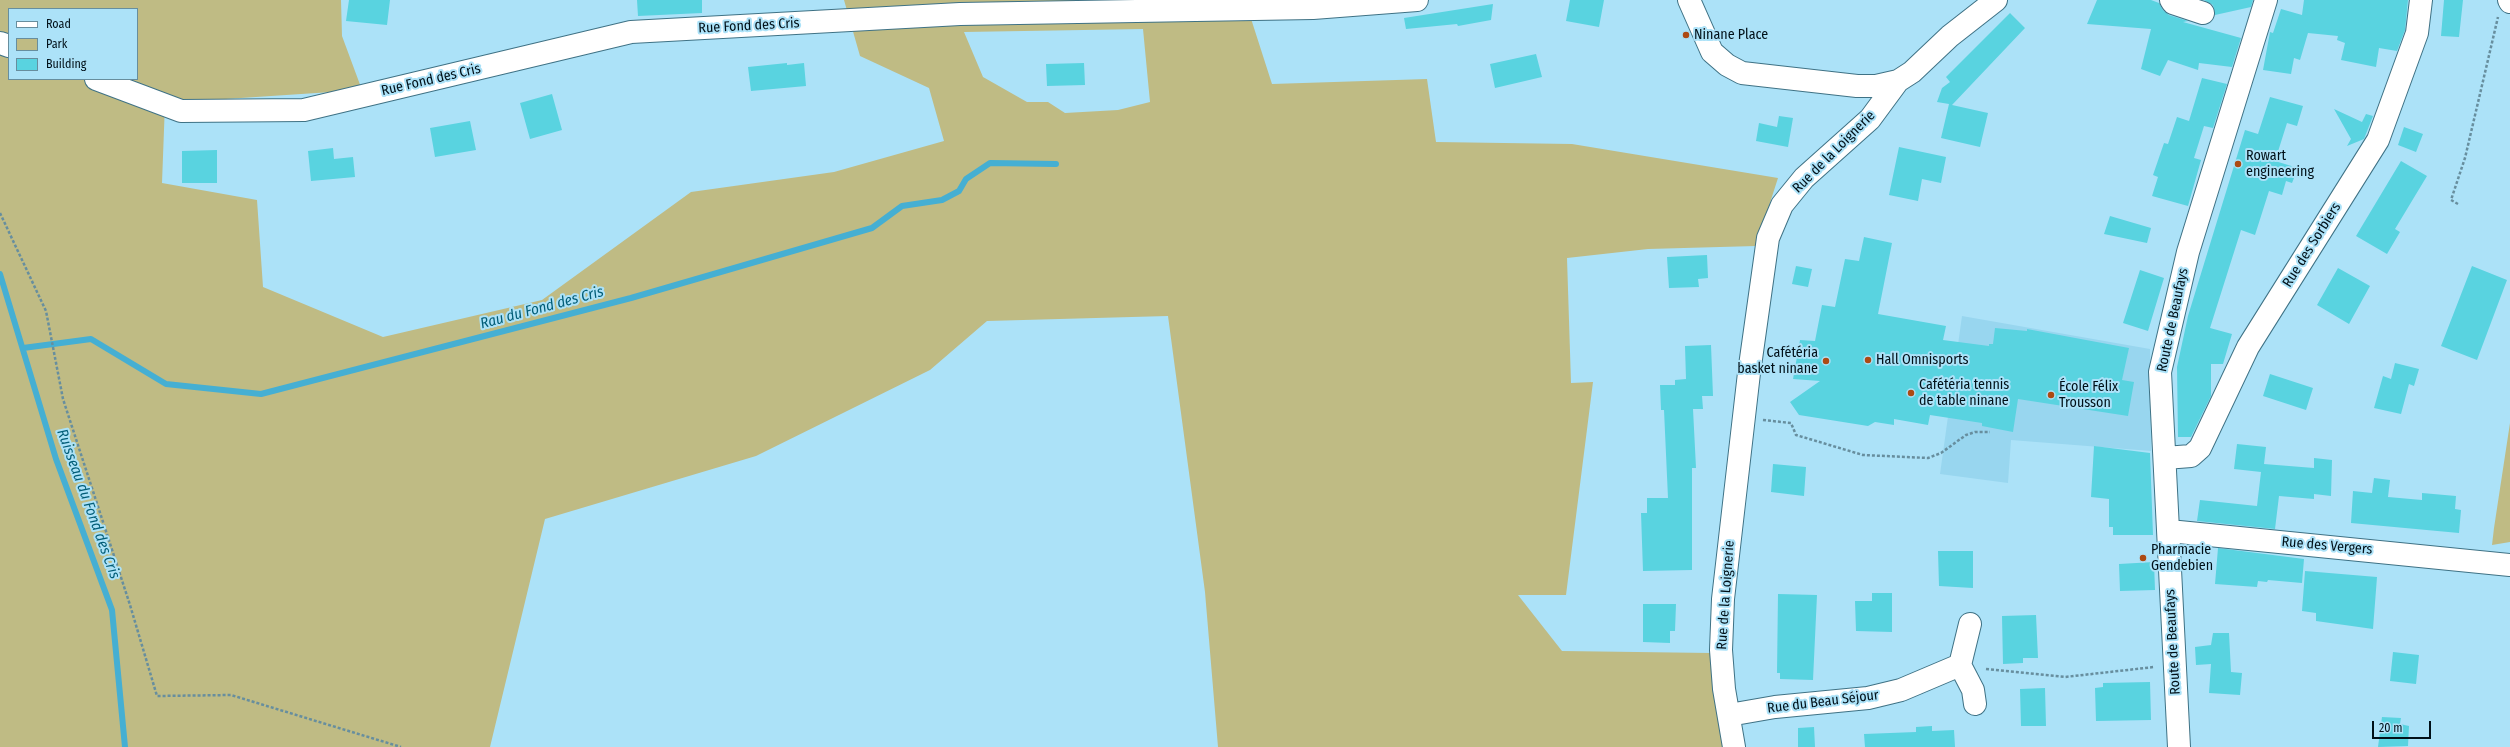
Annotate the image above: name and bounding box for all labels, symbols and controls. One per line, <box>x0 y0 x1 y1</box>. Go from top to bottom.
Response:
legend <box>8 8 138 80</box>
street label: Rue Fond des Cris <box>698 15 800 37</box>
text: Road <box>46 17 71 31</box>
place label: Ninane Place <box>1694 27 1768 43</box>
marker: Ninane Place <box>1681 30 1691 40</box>
text: Park <box>46 37 67 51</box>
text: Building <box>46 57 86 71</box>
street label: Rue Fond des Cris <box>380 60 482 100</box>
street label: Rue de la Loignerie <box>1789 107 1879 197</box>
place label: Rowart engineering <box>2246 148 2314 180</box>
marker: Rowart engineering <box>2233 159 2243 169</box>
street label: Rue des Sorbiers <box>2279 200 2345 290</box>
street label: Route de Beaufays <box>2154 267 2192 373</box>
water label: Rau du Fond des Cris <box>478 283 606 333</box>
place label: Cafétéria basket ninane <box>1737 345 1818 378</box>
place label: Hall Omnisports <box>1876 352 1969 368</box>
marker: Hall Omnisports <box>1863 355 1873 365</box>
marker: Cafétéria basket ninane <box>1821 356 1831 366</box>
place label: Cafétéria tennis de table ninane <box>1919 377 2009 410</box>
place label: École Félix Trousson <box>2059 379 2118 412</box>
marker: Cafétéria tennis de table ninane <box>1906 388 1916 398</box>
marker: École Félix Trousson <box>2046 390 2056 400</box>
water label: Ruisseau du Fond des Cris <box>52 427 124 581</box>
street label: Rue des Vergers <box>2281 534 2373 558</box>
street label: Rue de la Loignerie <box>1714 540 1738 650</box>
place label: Pharmacie Gendebien <box>2151 542 2213 574</box>
marker: Pharmacie Gendebien <box>2138 553 2148 563</box>
street label: Route de Beaufays <box>2162 589 2184 695</box>
street label: Rue du Beau Séjour <box>1766 687 1880 717</box>
scale bar <box>2374 713 2433 739</box>
text: 20 m <box>2379 721 2403 735</box>

